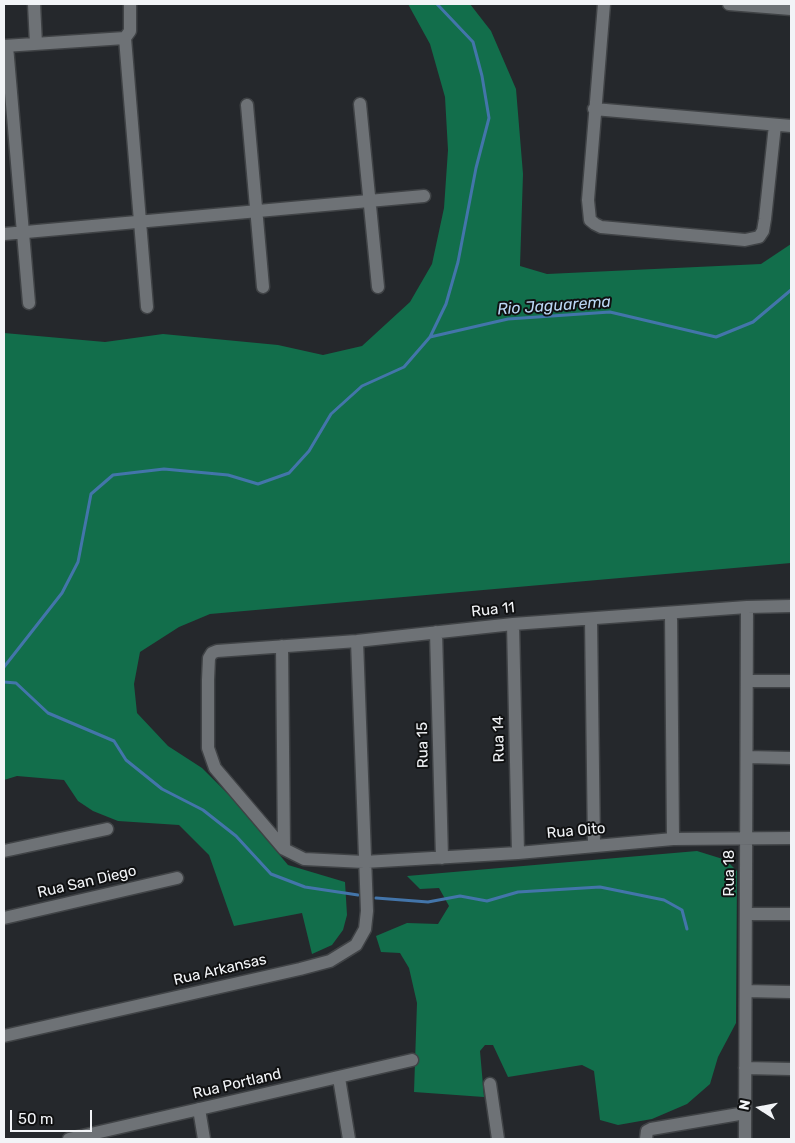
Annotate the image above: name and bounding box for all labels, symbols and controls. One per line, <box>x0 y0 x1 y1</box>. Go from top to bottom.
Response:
water label: Rio Jaguarema <box>496 292 612 320</box>
street label: Rua 11 <box>470 599 516 621</box>
street label: Rua 14 <box>490 716 508 762</box>
street label: Rua 15 <box>414 722 432 768</box>
street label: Rua Oito <box>546 819 606 843</box>
street label: Rua 18 <box>721 850 739 896</box>
street label: Rua San Diego <box>36 862 138 902</box>
street label: Rua Arkansas <box>172 951 268 989</box>
street label: Rua Portland <box>191 1065 283 1103</box>
north arrow <box>735 1083 785 1133</box>
text: N <box>735 1098 754 1112</box>
scale bar <box>12 1100 95 1132</box>
text: 50 m <box>18 1110 53 1128</box>

